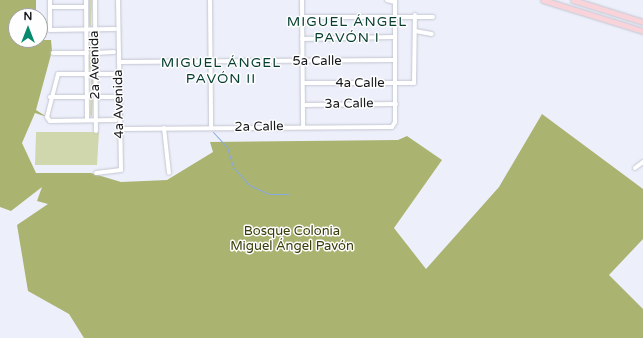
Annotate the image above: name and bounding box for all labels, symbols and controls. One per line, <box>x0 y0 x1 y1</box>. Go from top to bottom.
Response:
north arrow <box>8 8 48 48</box>
text: N <box>24 10 32 23</box>
district label: MIGUEL ÁNGEL PAVÓN I <box>287 14 407 46</box>
street label: 2a Avenida <box>87 30 103 100</box>
street label: 5a Calle <box>292 53 342 69</box>
district label: MIGUEL ÁNGEL PAVÓN II <box>161 55 281 88</box>
street label: 4a Avenida <box>111 69 127 139</box>
street label: 4a Calle <box>335 75 385 91</box>
street label: 3a Calle <box>324 96 374 112</box>
street label: 2a Calle <box>234 119 284 135</box>
park label: Bosque Colonia Miguel Ángel Pavón <box>230 224 354 255</box>

